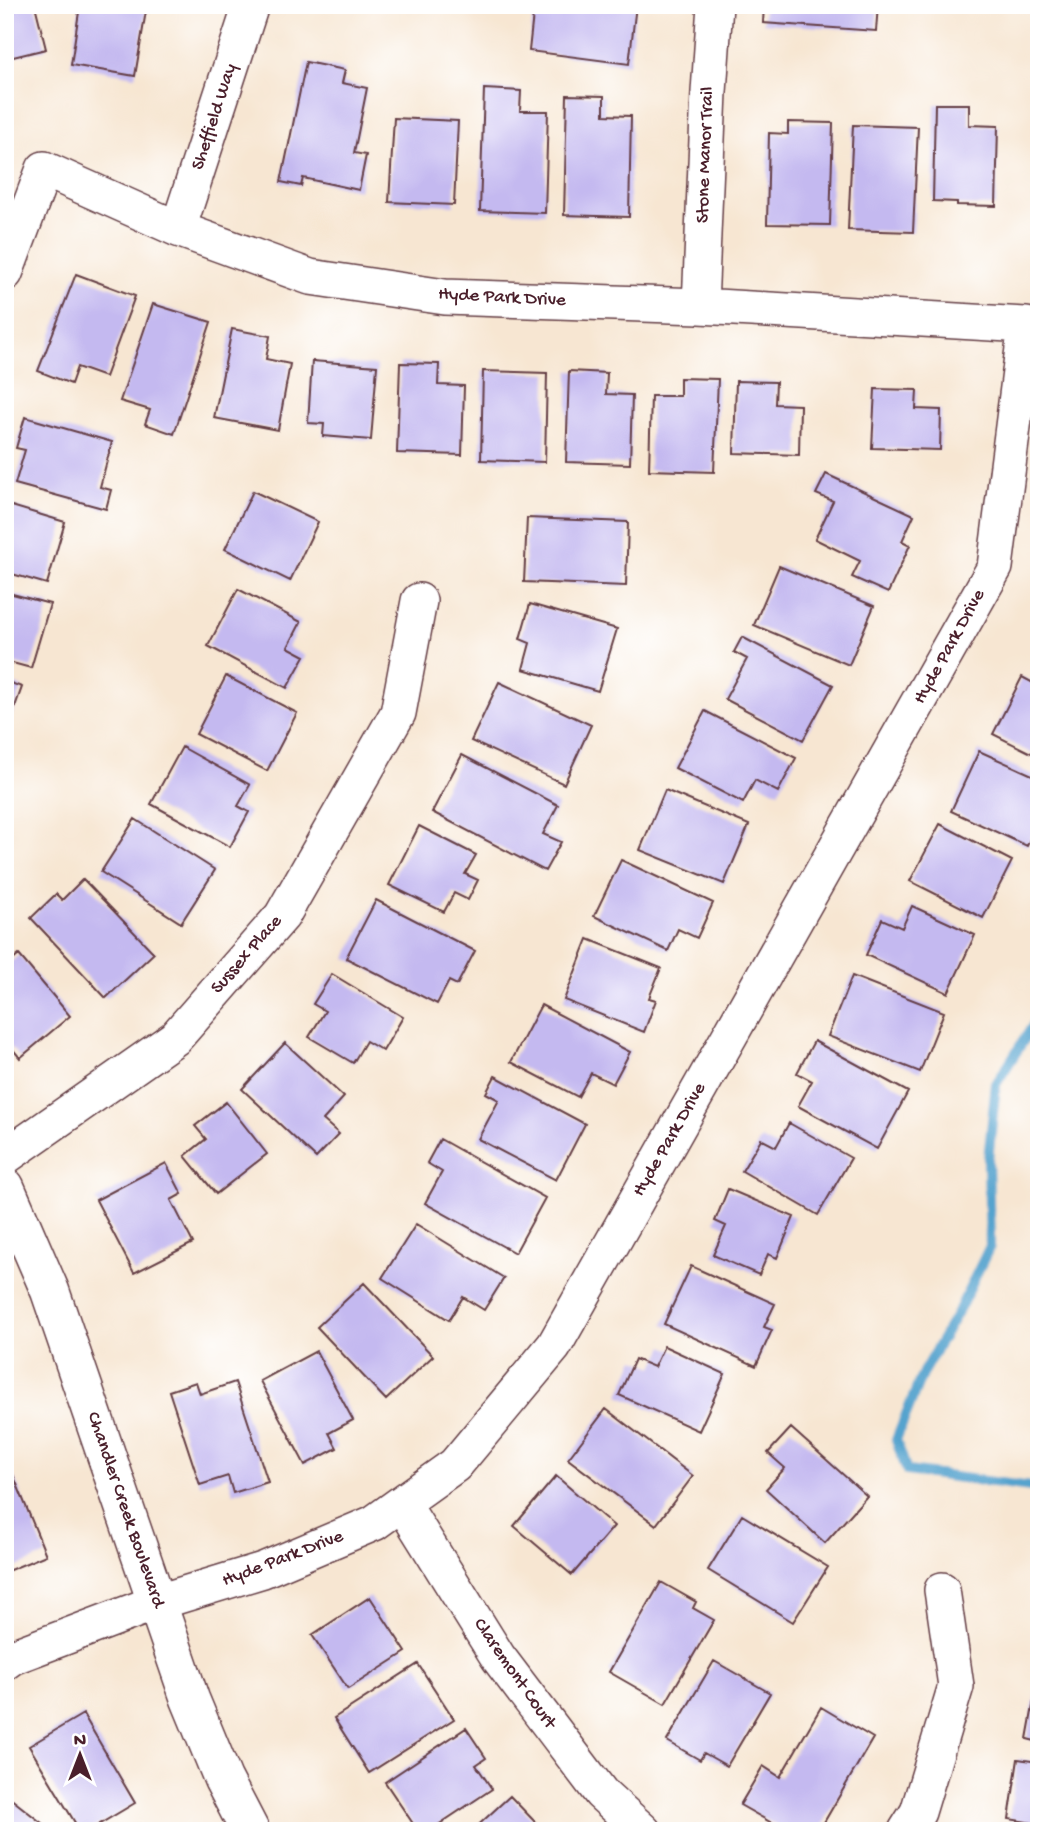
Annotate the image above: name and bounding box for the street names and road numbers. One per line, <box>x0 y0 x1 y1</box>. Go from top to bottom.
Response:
street label: Sheffield Way <box>187 60 243 173</box>
street label: Stone Manor Trail <box>692 86 720 224</box>
street label: Hyde Park Drive <box>438 283 567 313</box>
street label: Hyde Park Drive <box>909 585 991 708</box>
street label: Sussex Place <box>206 911 288 999</box>
street label: Hyde Park Drive <box>628 1079 712 1201</box>
street label: Chandler Creek Boulevard <box>81 1409 170 1613</box>
street label: Hyde Park Drive <box>219 1525 347 1593</box>
street label: Claremont Court <box>467 1614 562 1736</box>

